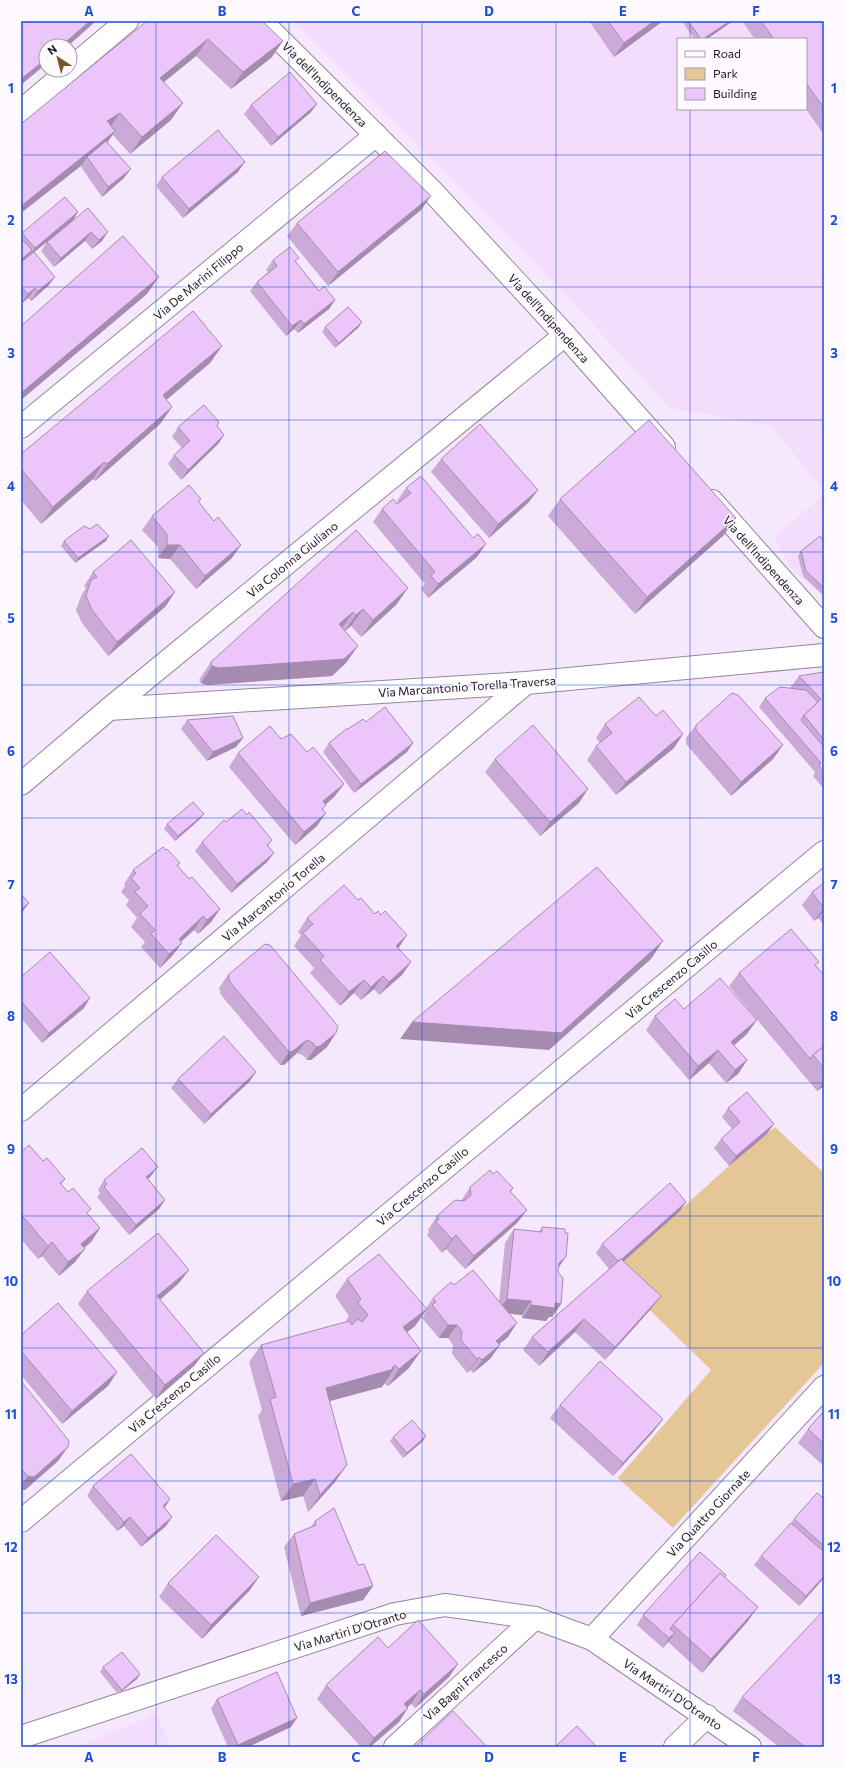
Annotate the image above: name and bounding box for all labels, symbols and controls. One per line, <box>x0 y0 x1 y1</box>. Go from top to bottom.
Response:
text: A <box>84 3 94 19</box>
text: B <box>218 3 227 19</box>
text: C <box>352 3 361 19</box>
text: D <box>484 3 494 19</box>
text: E <box>619 3 627 19</box>
text: F <box>752 3 760 19</box>
north arrow <box>38 38 78 78</box>
legend <box>677 38 807 110</box>
street label: Via dell'Indipendenza <box>280 39 370 129</box>
text: N <box>45 42 59 57</box>
text: Road <box>713 46 741 60</box>
text: Park <box>713 66 739 80</box>
text: 1 <box>8 80 14 96</box>
text: 1 <box>831 80 837 96</box>
text: Building <box>713 86 757 100</box>
text: 2 <box>7 212 15 228</box>
text: 2 <box>830 212 838 228</box>
street label: Via De Marini Filippo <box>150 239 246 323</box>
street label: Via dell'Indipendenza <box>505 271 593 365</box>
text: 3 <box>7 345 15 361</box>
text: 3 <box>830 345 838 361</box>
text: 4 <box>7 478 15 494</box>
text: 4 <box>830 478 838 494</box>
street label: Via dell'Indipendenza <box>720 513 808 607</box>
street label: Via Colonna Giuliano <box>244 518 340 600</box>
text: 5 <box>7 610 15 626</box>
text: 5 <box>830 610 838 626</box>
street label: Via Marcantonio Torella Traversa <box>378 673 556 699</box>
text: 6 <box>7 743 15 759</box>
text: 6 <box>830 743 838 759</box>
street label: Via Marcantonio Torella <box>219 850 327 944</box>
text: 7 <box>7 876 15 892</box>
text: 7 <box>830 876 838 892</box>
street label: Via Crescenzo Casillo <box>622 937 720 1021</box>
text: 8 <box>7 1008 15 1024</box>
text: 8 <box>830 1008 838 1024</box>
text: 9 <box>7 1141 15 1157</box>
text: 9 <box>830 1141 838 1157</box>
street label: Via Crescenzo Casillo <box>373 1144 471 1228</box>
text: 10 <box>4 1273 19 1289</box>
text: 10 <box>827 1273 842 1289</box>
street label: Via Crescenzo Casillo <box>125 1351 223 1435</box>
text: 11 <box>5 1406 17 1422</box>
text: 11 <box>828 1406 840 1422</box>
street label: Via Quattro Giornate <box>664 1466 752 1560</box>
text: 12 <box>4 1539 18 1555</box>
text: 12 <box>827 1539 841 1555</box>
street label: Via Martiri D'Otranto <box>292 1606 408 1654</box>
street label: Via Bagni Francesco <box>420 1641 510 1723</box>
street label: Via Martiri D'Otranto <box>621 1656 725 1732</box>
text: 13 <box>4 1671 18 1687</box>
text: 13 <box>827 1671 841 1687</box>
text: A <box>84 1749 94 1765</box>
text: B <box>218 1749 227 1765</box>
text: C <box>352 1749 361 1765</box>
text: D <box>484 1749 494 1765</box>
text: E <box>619 1749 627 1765</box>
text: F <box>752 1749 760 1765</box>

